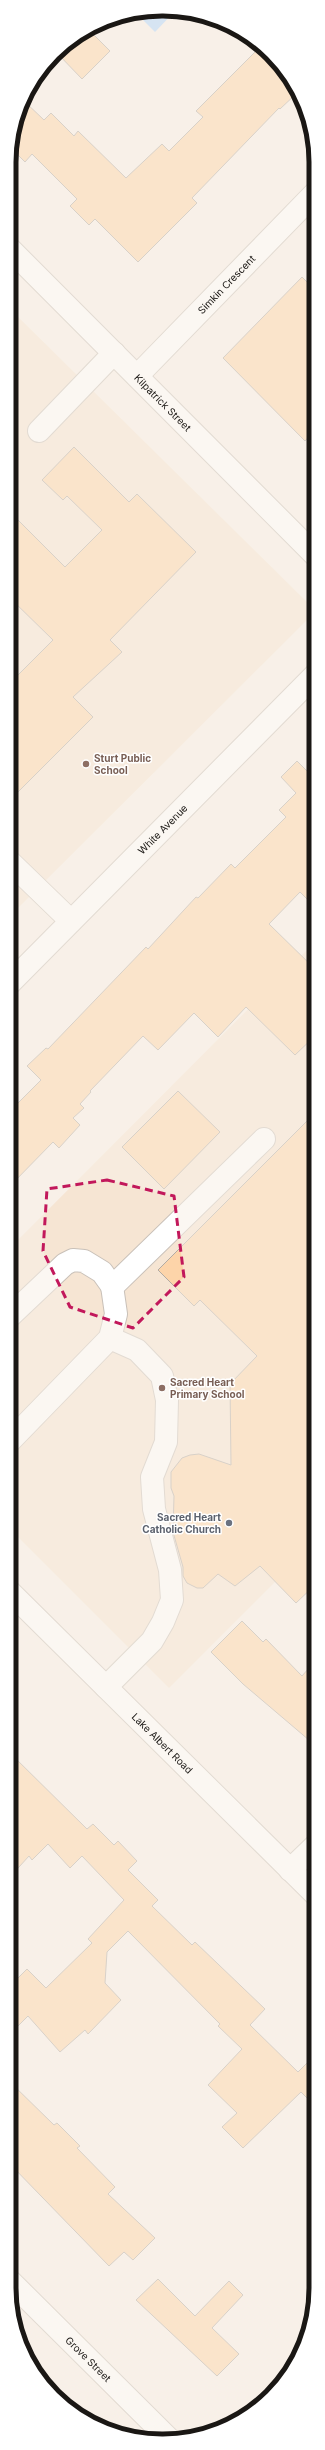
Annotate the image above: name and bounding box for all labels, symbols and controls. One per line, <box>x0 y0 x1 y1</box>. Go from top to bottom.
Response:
street label: Simkin Crescent <box>195 252 258 316</box>
street label: Kilpatrick Street <box>132 371 194 434</box>
place label: Sturt Public School <box>94 752 151 776</box>
marker: Sturt Public School <box>81 759 91 769</box>
street label: White Avenue <box>135 802 190 857</box>
place label: Sacred Heart Primary School <box>170 1376 245 1401</box>
marker: Sacred Heart Primary School <box>157 1383 167 1393</box>
place label: Sacred Heart Catholic Church <box>142 1511 221 1535</box>
marker: Sacred Heart Catholic Church <box>224 1518 234 1528</box>
street label: Lake Albert Road <box>130 1710 195 1776</box>
street label: Grove Street <box>63 2334 114 2385</box>

